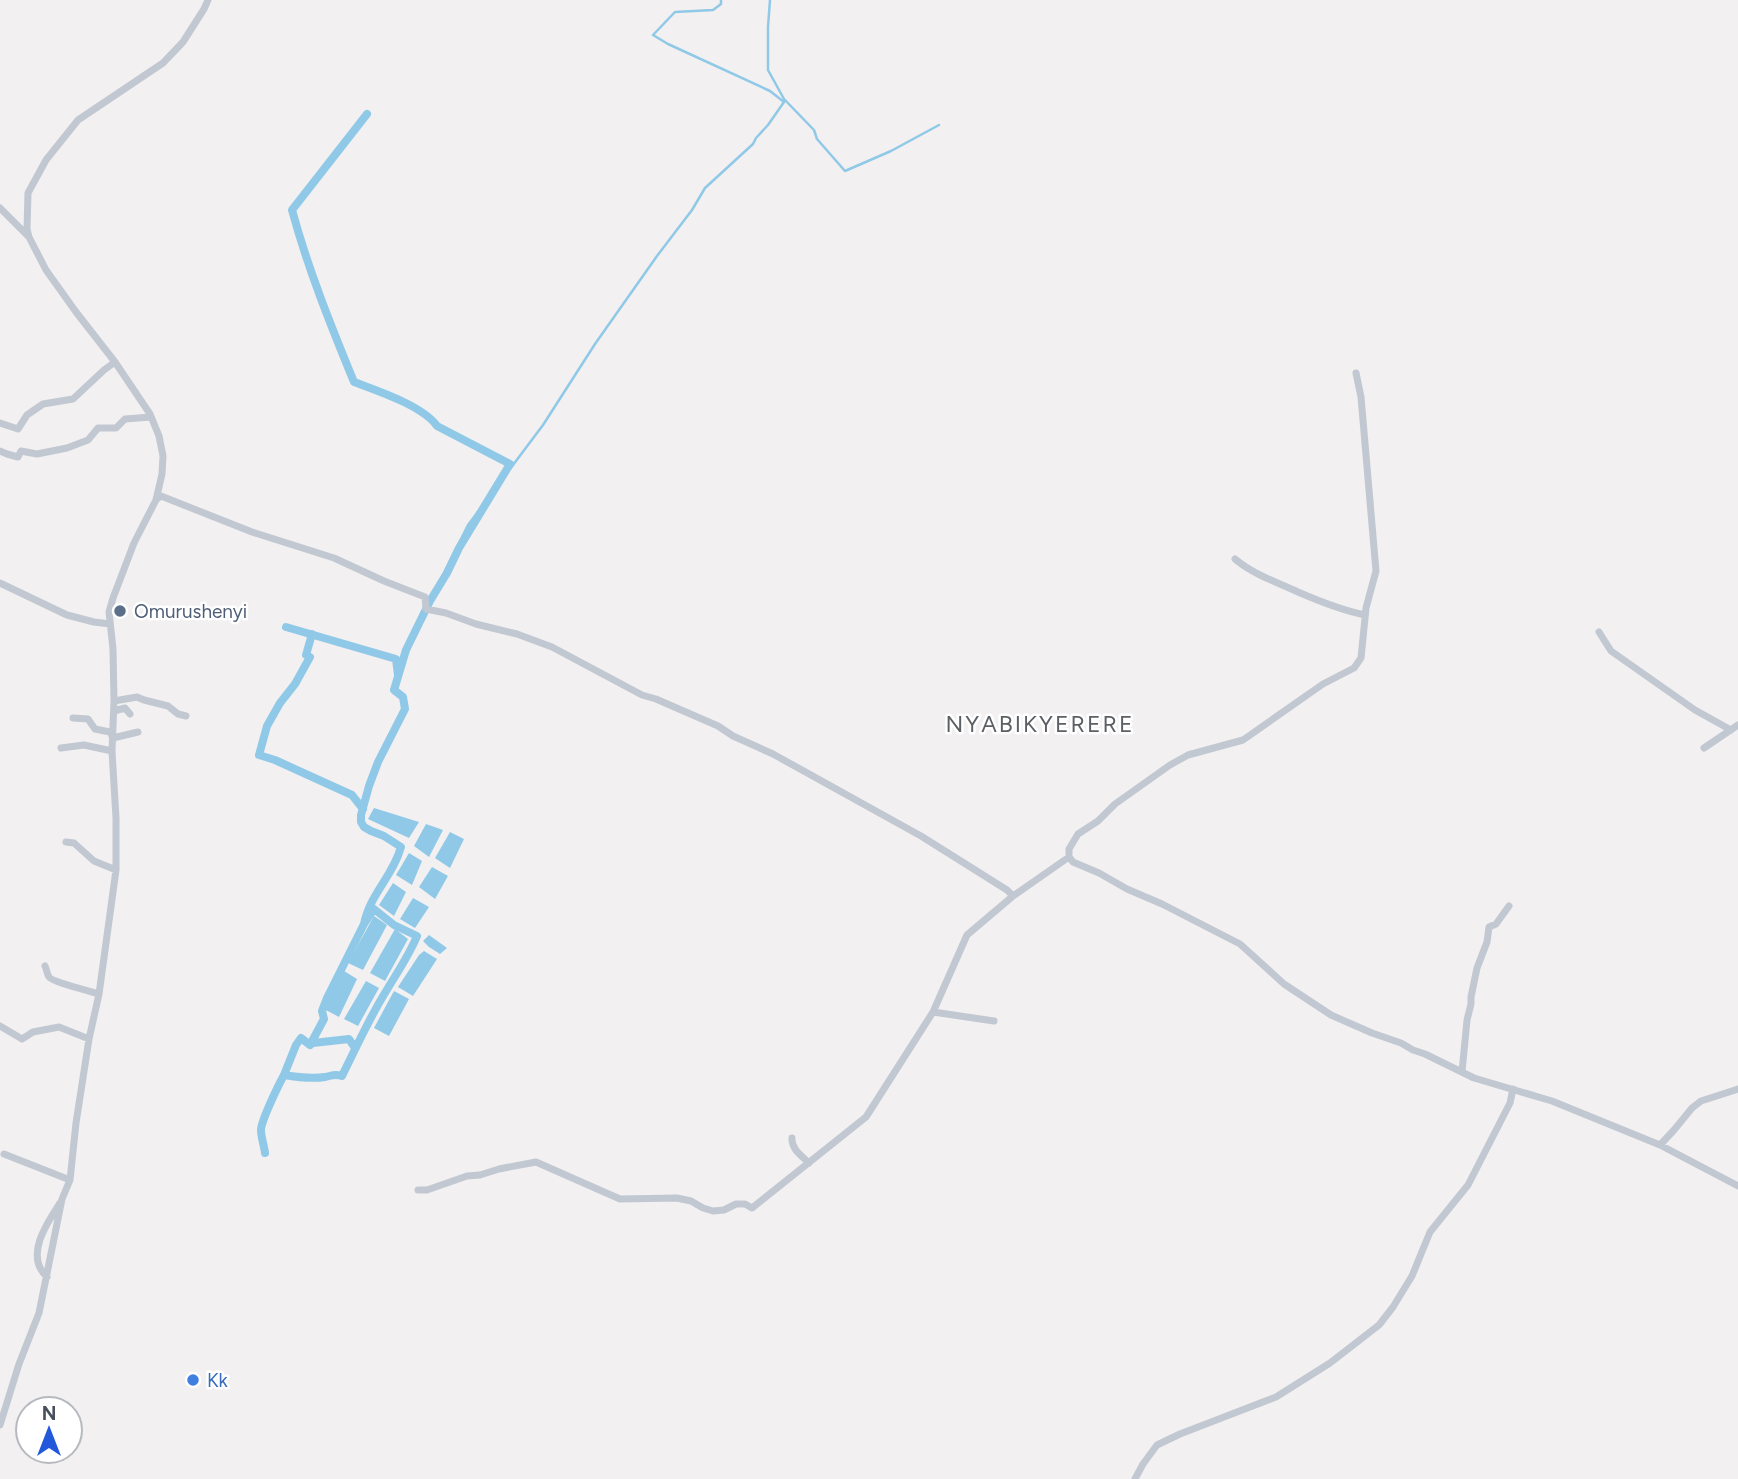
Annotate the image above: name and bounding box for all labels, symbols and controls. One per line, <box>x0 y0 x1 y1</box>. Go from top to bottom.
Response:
place label: Omurushenyi <box>134 600 247 623</box>
marker: Omurushenyi <box>112 603 128 619</box>
district label: NYABIKYERERE <box>945 710 1135 738</box>
place label: Kk <box>207 1369 229 1392</box>
marker: Kk <box>185 1372 201 1388</box>
north arrow <box>14 1395 84 1465</box>
text: N <box>42 1402 56 1425</box>

